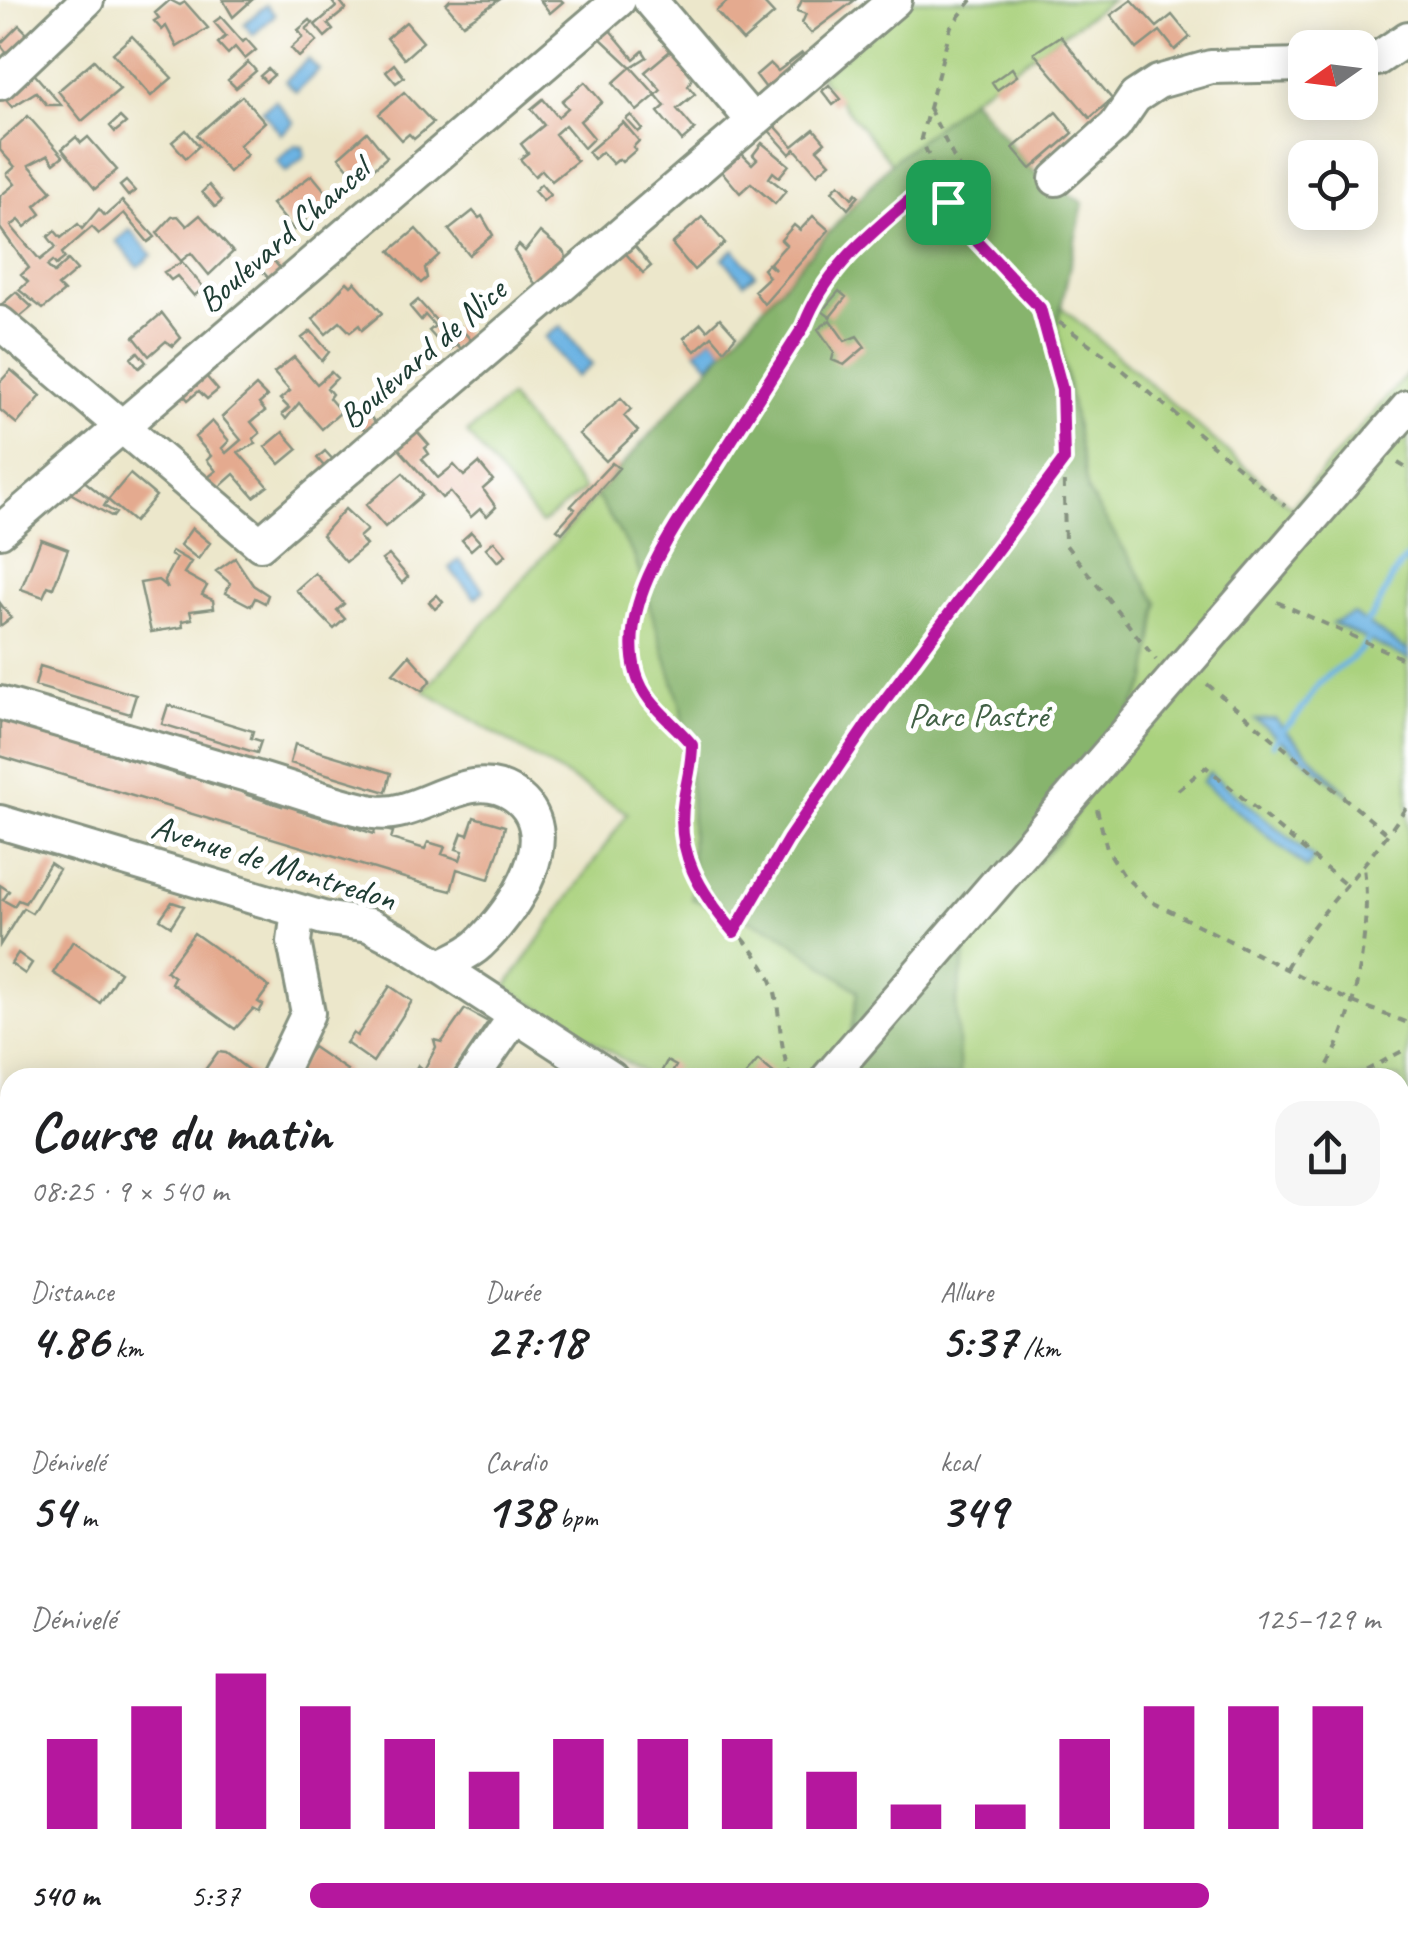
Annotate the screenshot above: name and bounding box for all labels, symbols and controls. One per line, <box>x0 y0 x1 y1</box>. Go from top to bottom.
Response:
north arrow <box>1288 30 1378 120</box>
map controls <box>1288 30 1378 230</box>
button: locate <box>1288 140 1378 230</box>
street label: Boulevard Chancel <box>188 144 384 323</box>
pin <box>906 160 991 245</box>
icon: arrive <box>921 175 976 230</box>
street label: Boulevard de Nice <box>329 266 518 439</box>
park label: Parc Pastré <box>908 693 1053 738</box>
street label: Avenue de Montredon <box>146 804 402 921</box>
text: Course du matin <box>30 1097 331 1167</box>
button: share <box>1275 1101 1380 1206</box>
text: 08:25 · 9 × 540 m <box>30 1170 228 1211</box>
text: Distance <box>30 1274 114 1309</box>
text: Durée <box>485 1274 540 1309</box>
text: Allure <box>940 1274 993 1309</box>
text: 4.86 <box>30 1309 108 1372</box>
text: 27:18 <box>485 1309 585 1372</box>
text: 5:37 <box>940 1309 1016 1372</box>
text: km <box>108 1330 143 1365</box>
text: /km <box>1016 1330 1060 1365</box>
text: Dénivelé <box>30 1444 105 1479</box>
text: Cardio <box>485 1444 547 1479</box>
text: kcal <box>940 1444 977 1479</box>
text: 54 <box>30 1479 74 1542</box>
text: 138 <box>485 1479 553 1542</box>
text: 349 <box>940 1479 1007 1542</box>
text: m <box>74 1500 97 1535</box>
text: bpm <box>553 1500 598 1535</box>
text: Dénivelé <box>30 1598 116 1639</box>
text: 125–129 m <box>1254 1598 1380 1639</box>
text: 540 m <box>30 1875 99 1916</box>
text: 5:37 <box>190 1875 240 1916</box>

